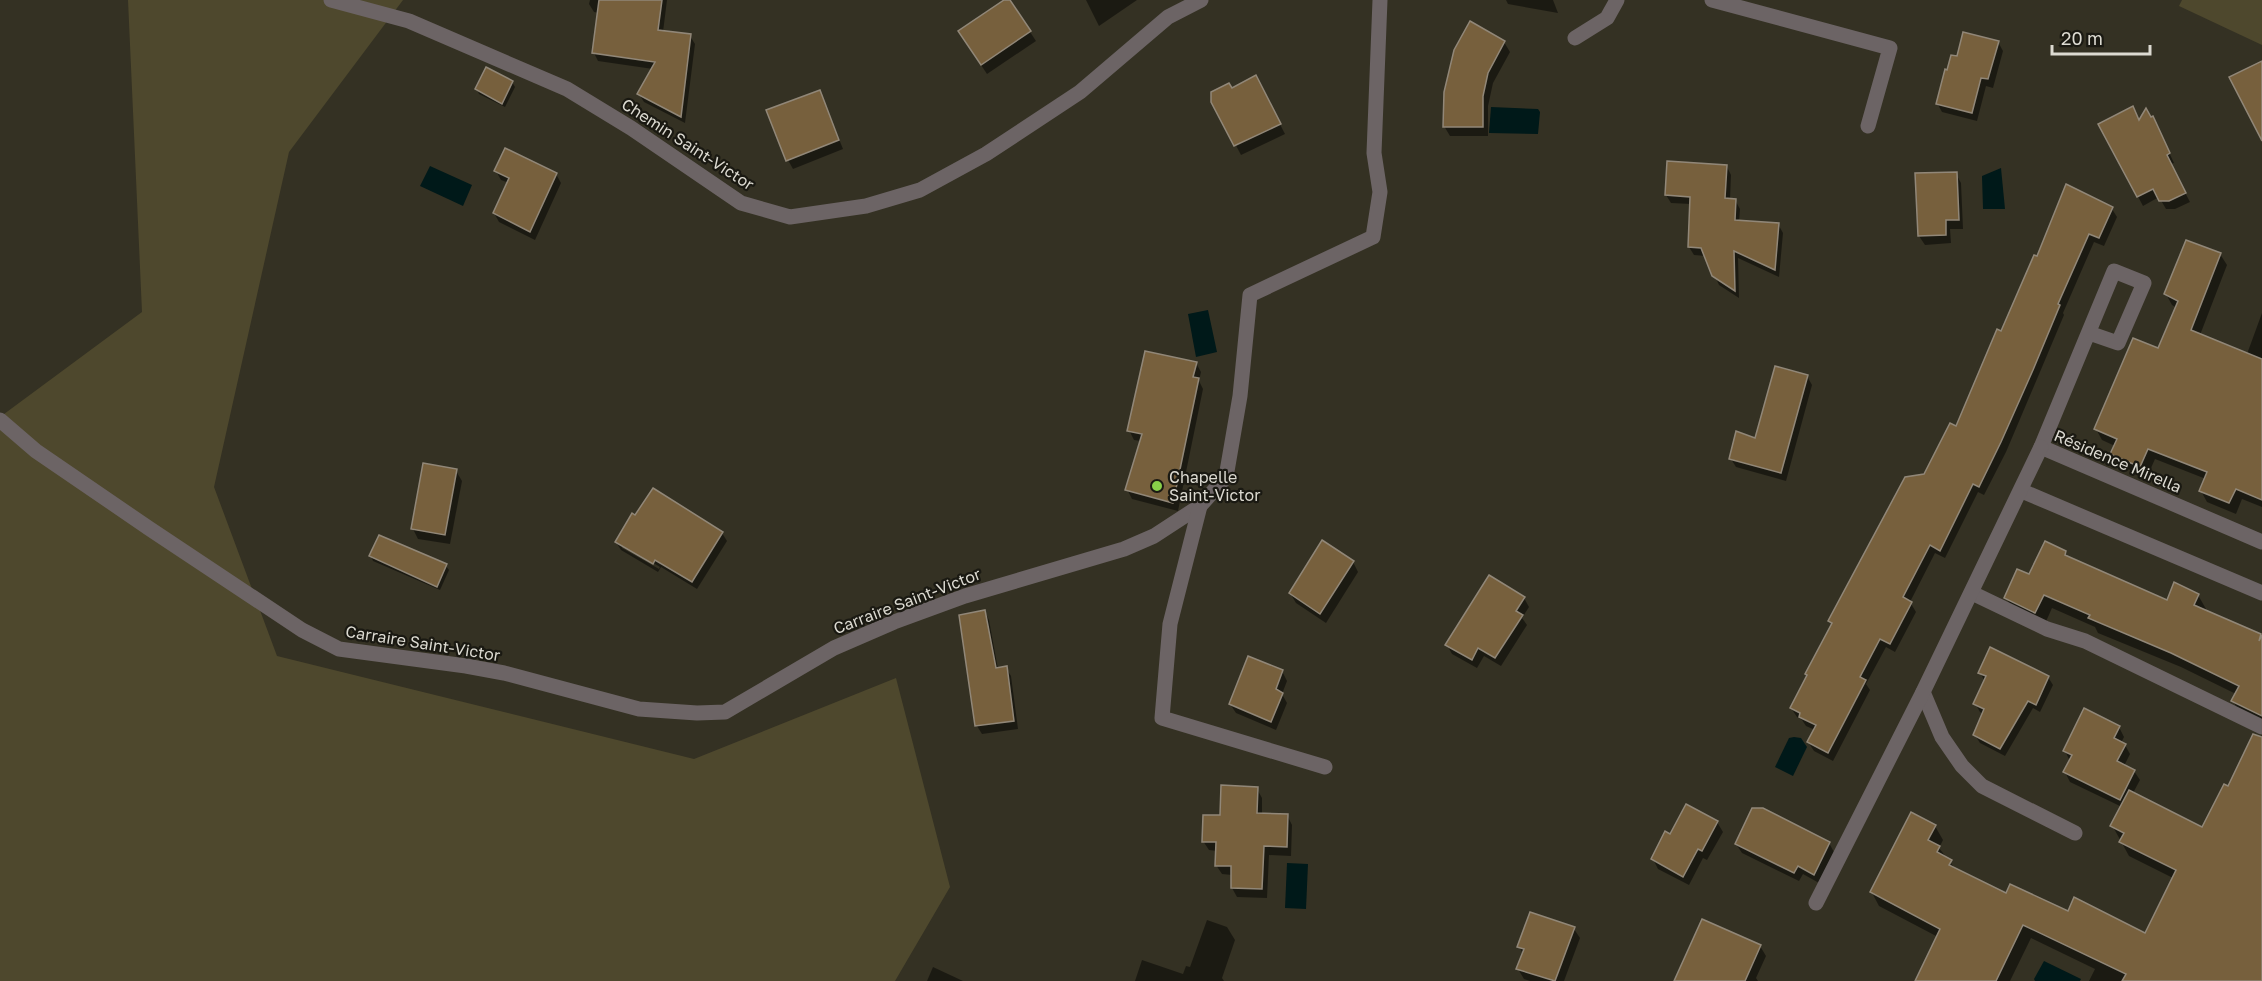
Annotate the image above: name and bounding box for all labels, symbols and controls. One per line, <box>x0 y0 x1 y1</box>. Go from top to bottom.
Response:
scale bar <box>2052 18 2150 56</box>
text: 20 m <box>2061 27 2103 49</box>
street label: Chemin Saint-Victor <box>618 94 758 194</box>
street label: Résidence Mirella <box>2051 425 2185 497</box>
place label: Chapelle Saint-Victor <box>1169 467 1260 505</box>
marker: Chapelle Saint-Victor <box>1150 479 1164 493</box>
street label: Carraire Saint-Victor <box>830 564 984 638</box>
street label: Carraire Saint-Victor <box>344 621 502 665</box>

